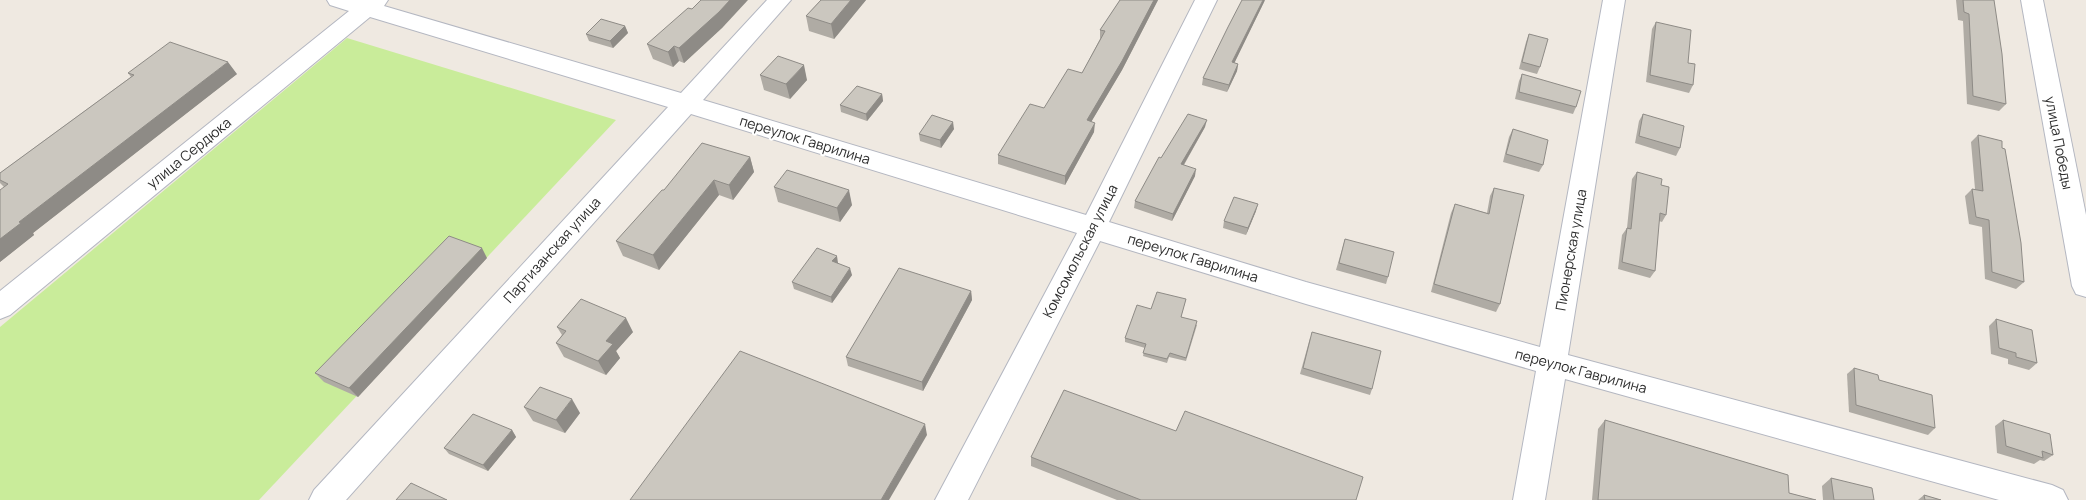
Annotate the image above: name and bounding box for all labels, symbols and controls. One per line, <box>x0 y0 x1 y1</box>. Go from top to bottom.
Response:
street label: улица Победы <box>2041 95 2078 191</box>
street label: переулок Гаврилина <box>737 111 873 168</box>
street label: улица Сердюка <box>143 113 235 192</box>
street label: Комсомольская улица <box>1038 181 1122 321</box>
street label: Пионерская улица <box>1550 188 1591 312</box>
street label: Партизанская улица <box>499 193 604 307</box>
street label: переулок Гаврилина <box>1125 229 1261 286</box>
street label: переулок Гаврилина <box>1513 344 1649 397</box>

